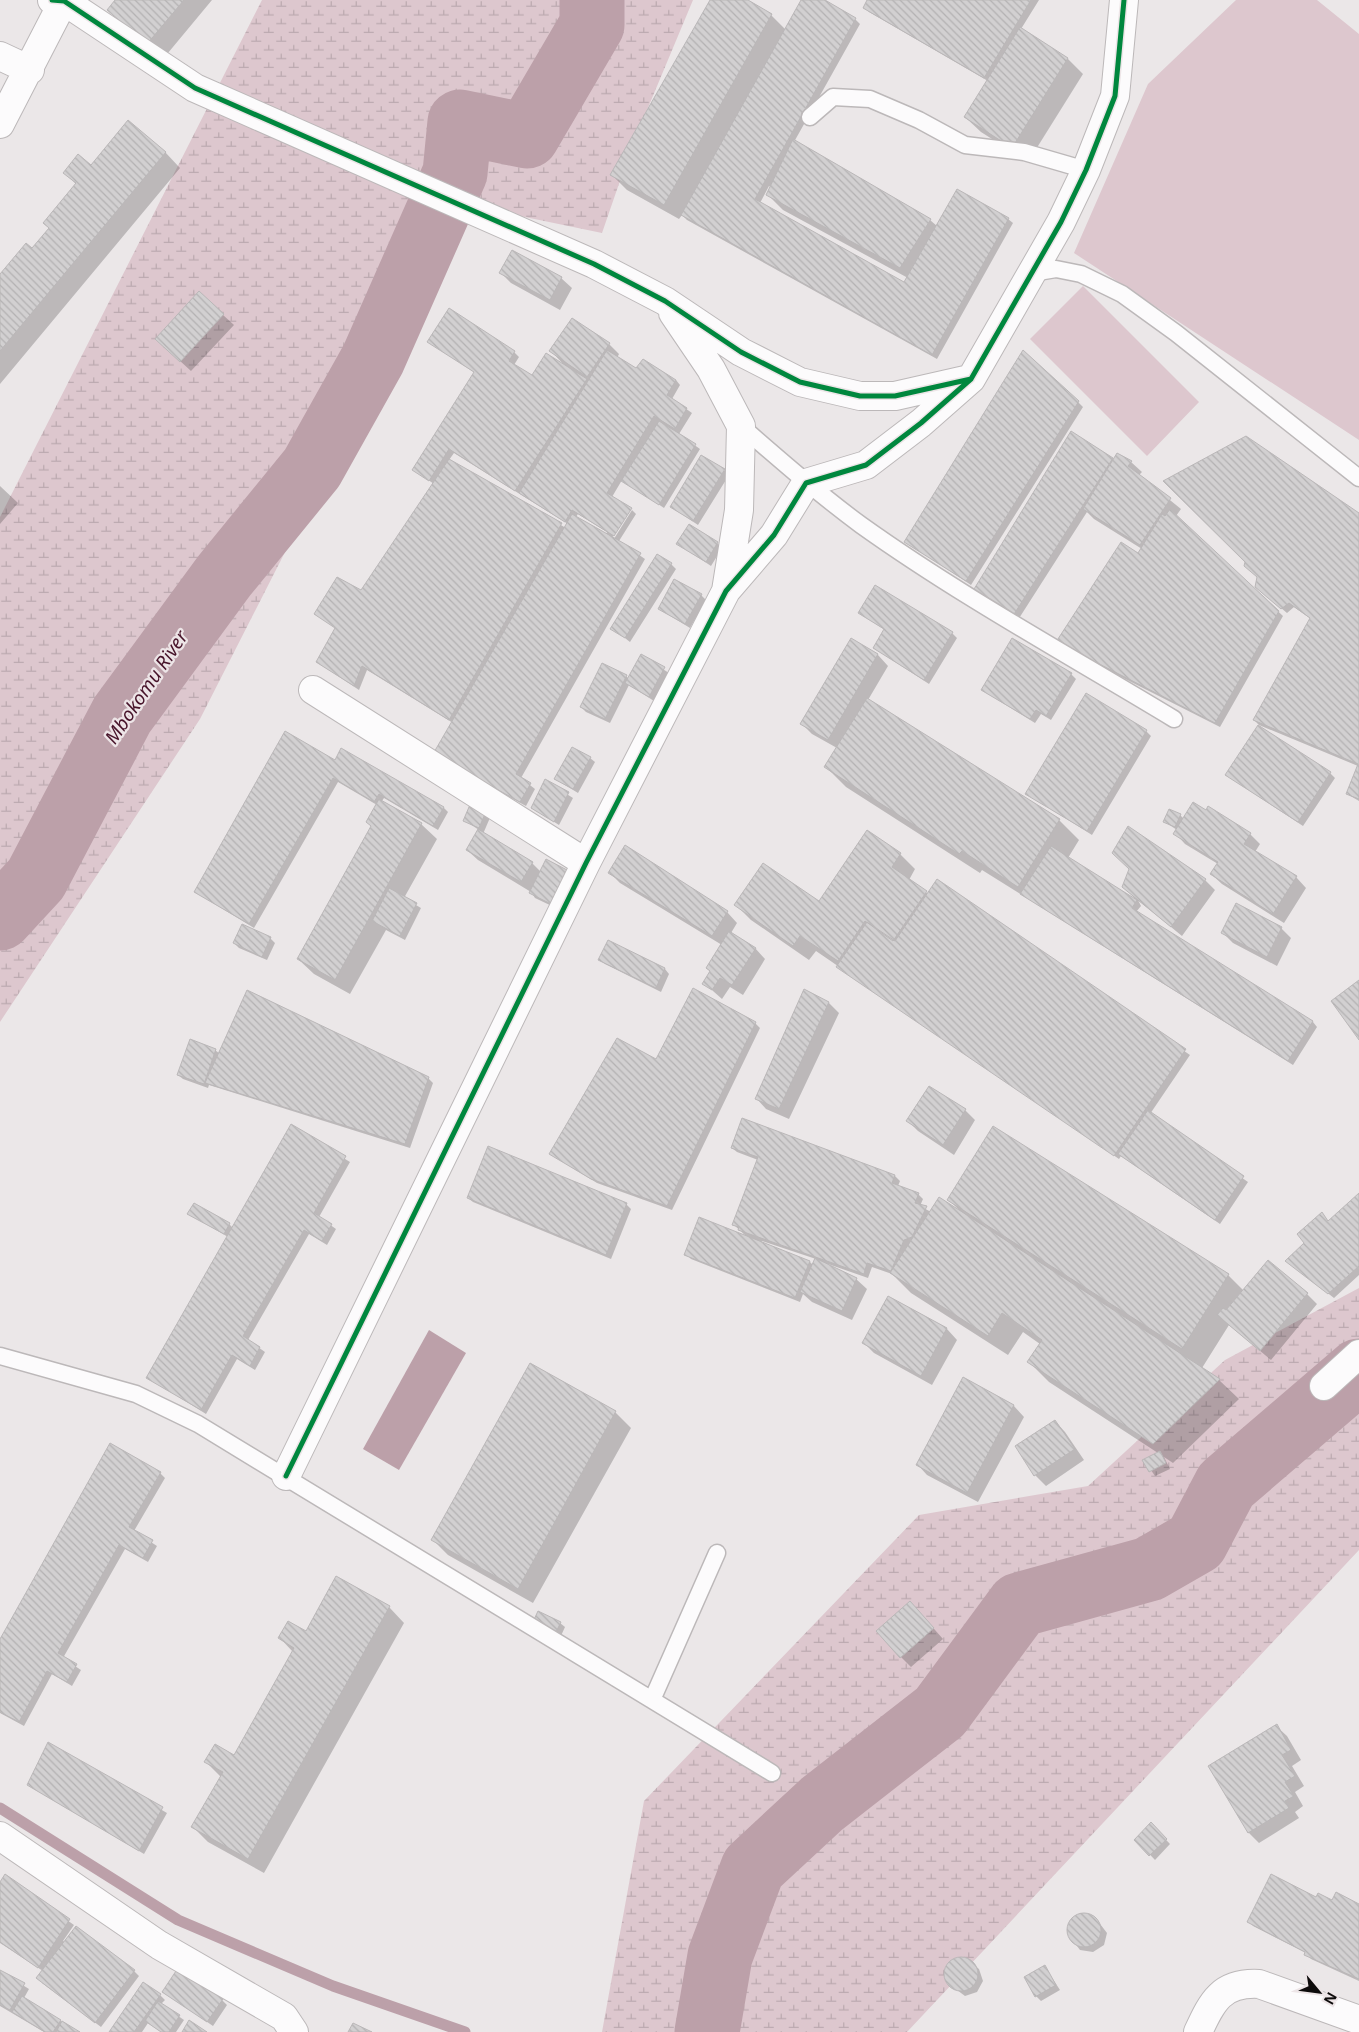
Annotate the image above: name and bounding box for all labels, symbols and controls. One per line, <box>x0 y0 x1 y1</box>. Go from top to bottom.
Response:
water label: Mbokomu River <box>98 624 194 749</box>
north arrow <box>1294 1967 1344 2017</box>
text: N <box>1320 1989 1342 2008</box>

